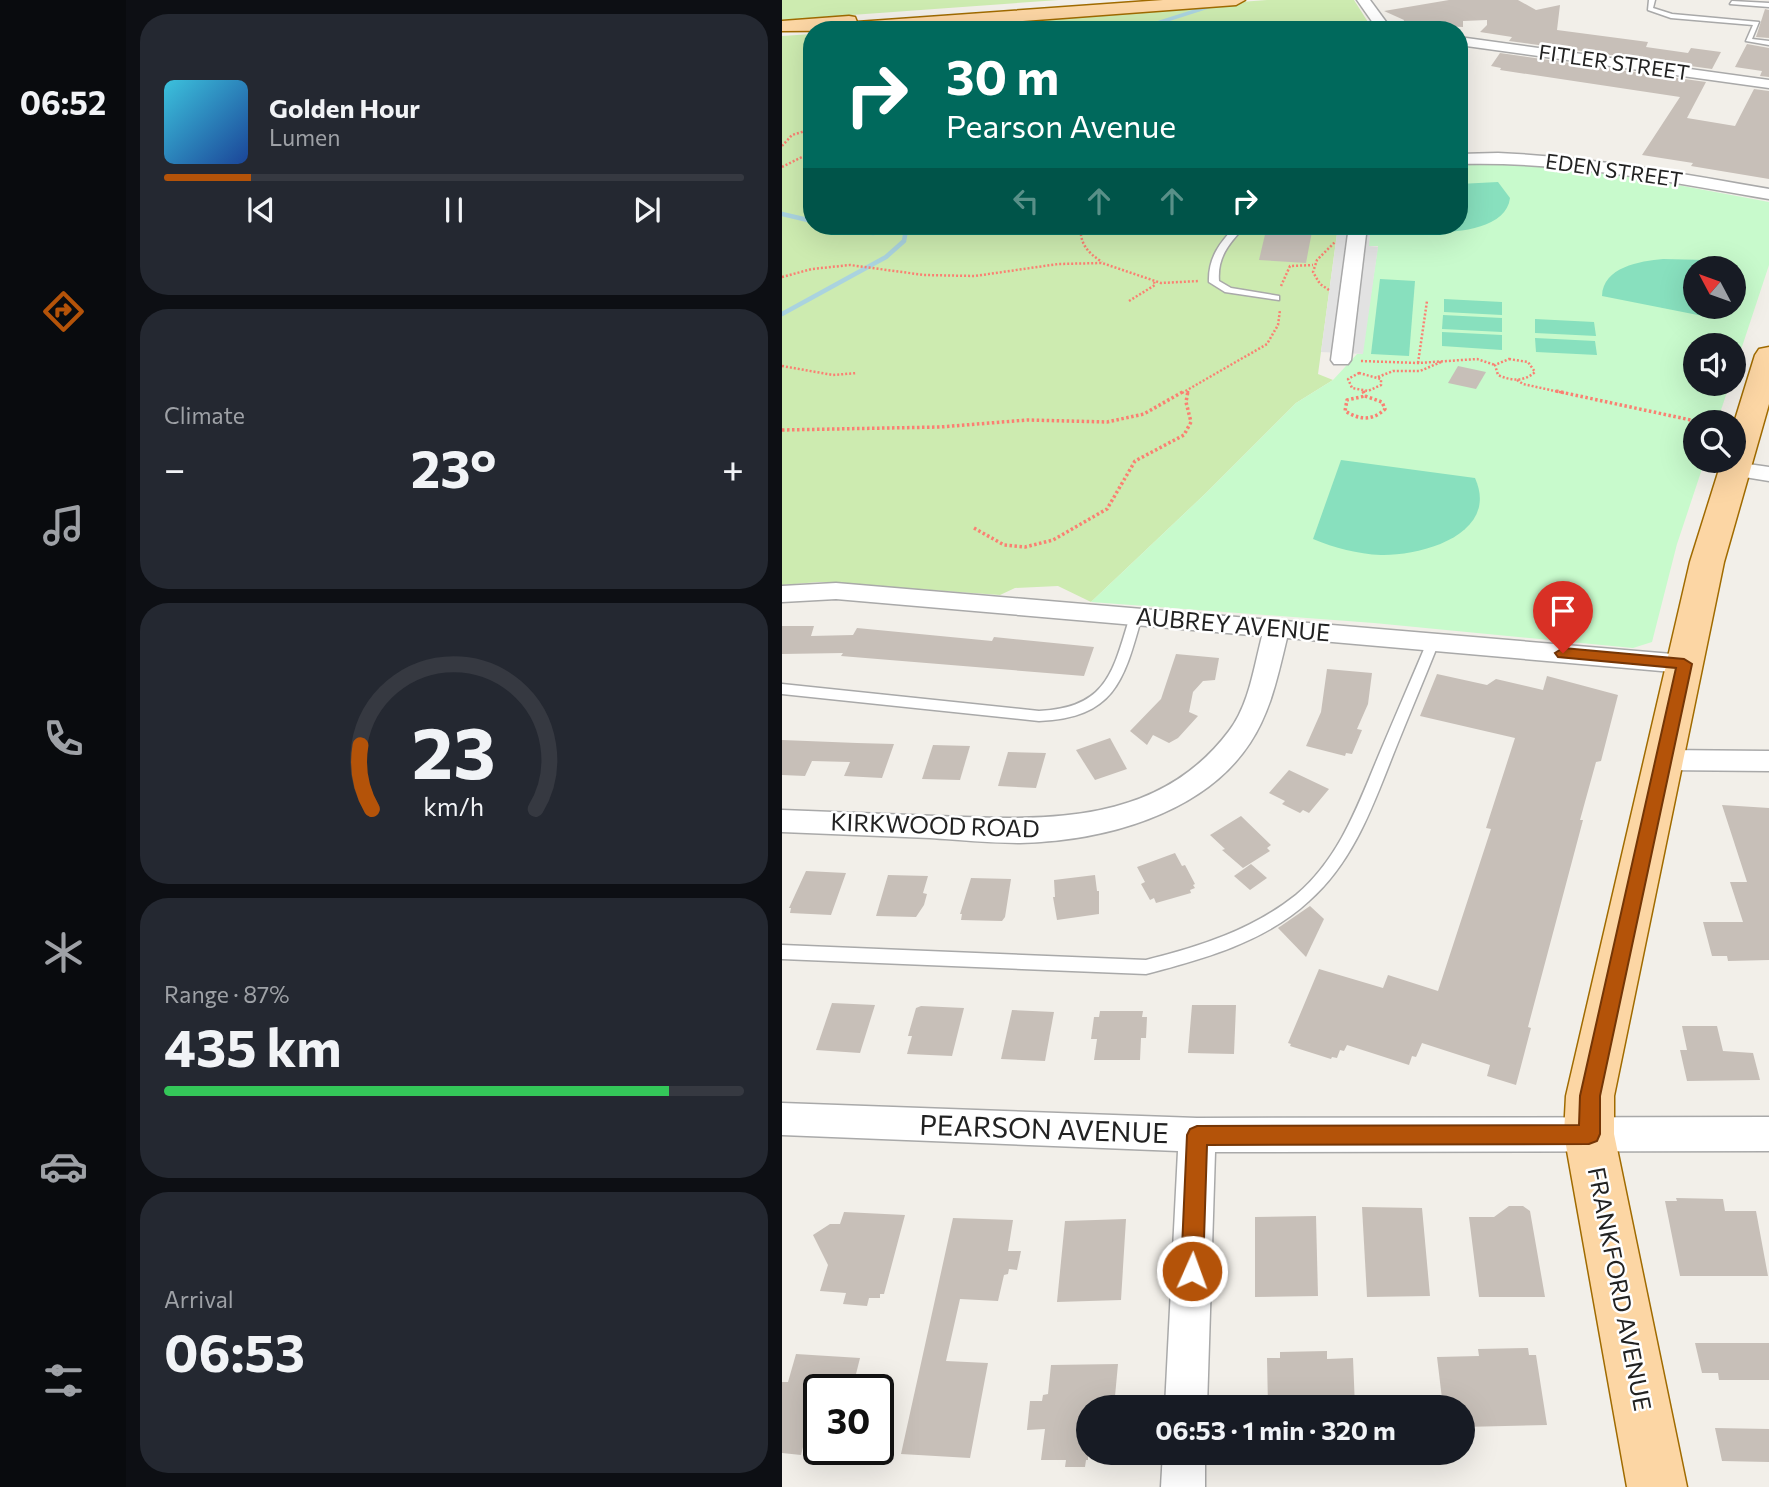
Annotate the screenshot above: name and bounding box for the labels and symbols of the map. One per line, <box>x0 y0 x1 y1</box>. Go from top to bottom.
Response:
street label: FITLER STREET <box>1537 39 1691 84</box>
street label: EDEN STREET <box>1544 148 1684 192</box>
north arrow <box>1683 256 1746 318</box>
pin <box>1533 581 1593 653</box>
street label: AUBREY AVENUE <box>1135 601 1331 646</box>
street label: KIRKWOOD ROAD <box>830 806 1040 843</box>
street label: PEARSON AVENUE <box>919 1107 1169 1149</box>
street label: FRANKFORD AVENUE <box>1583 1164 1658 1413</box>
position arrow <box>1155 1234 1229 1308</box>
speed limit sign: 30 <box>803 1374 894 1465</box>

